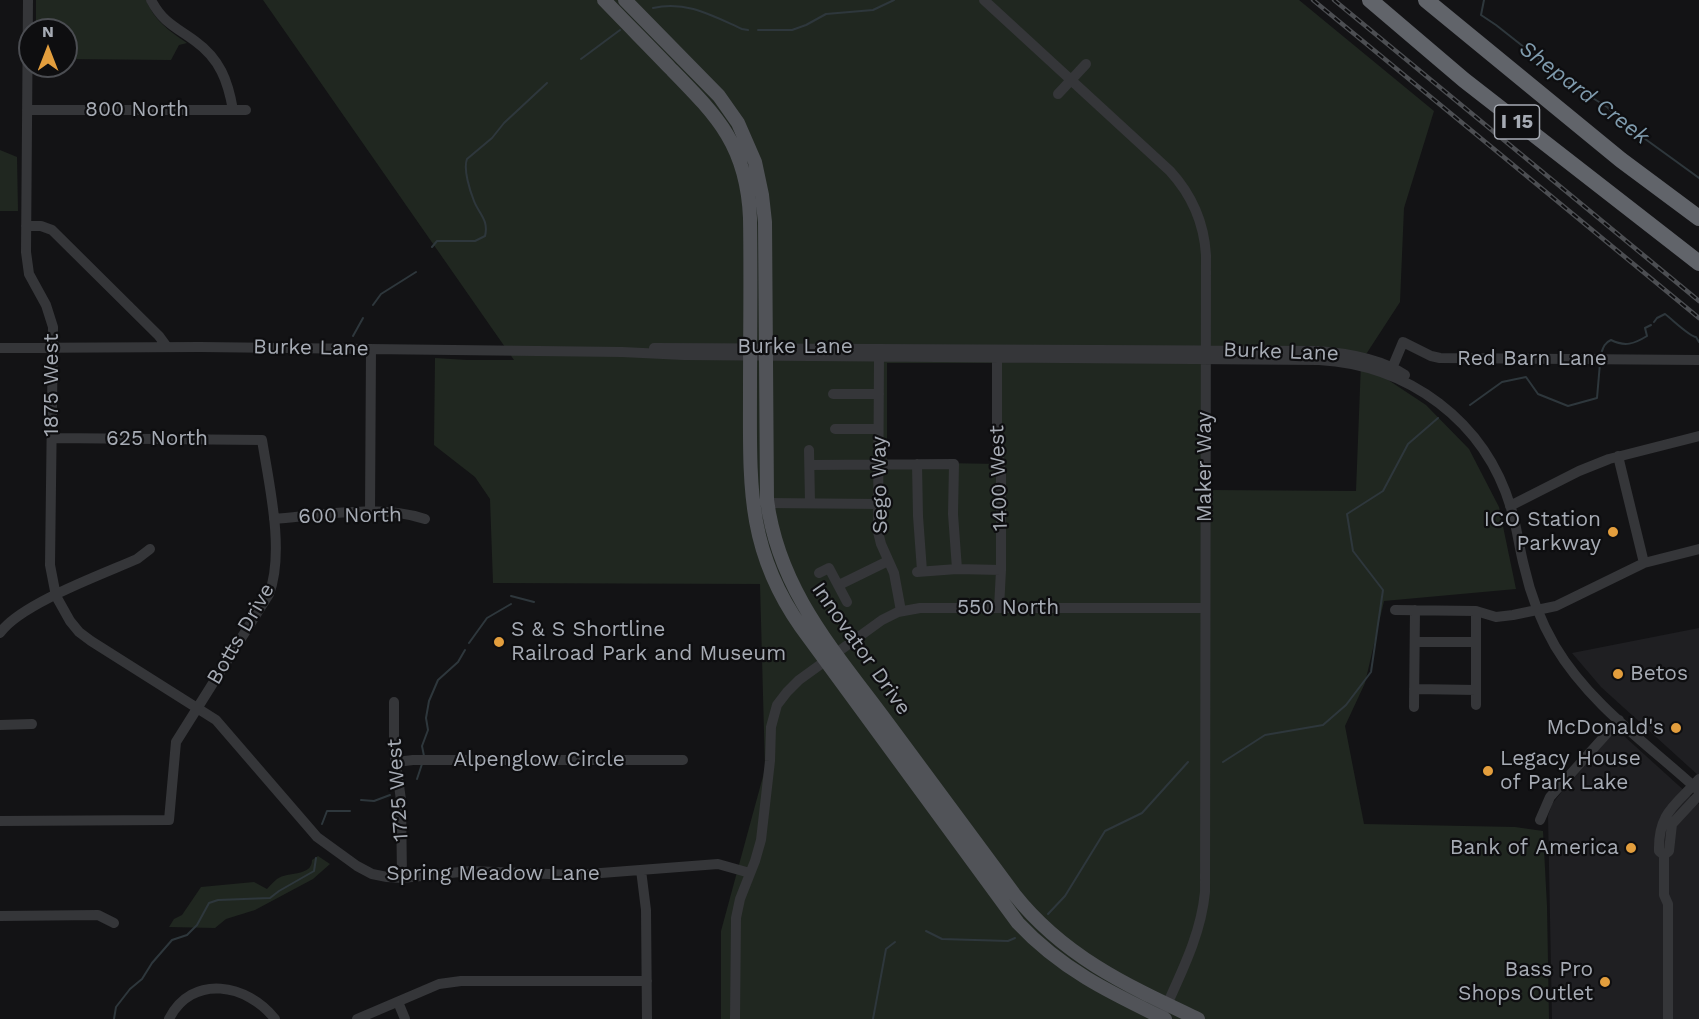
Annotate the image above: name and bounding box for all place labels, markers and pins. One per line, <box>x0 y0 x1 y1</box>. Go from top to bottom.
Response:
place label: ICO Station Parkway <box>1484 507 1601 557</box>
marker: ICO Station Parkway <box>1606 525 1620 539</box>
place label: S & S Shortline Railroad Park and Museum <box>511 617 786 667</box>
marker: S & S Shortline Railroad Park and Museum <box>492 635 506 649</box>
place label: Betos <box>1630 661 1688 687</box>
marker: Betos <box>1611 667 1625 681</box>
place label: McDonald's <box>1547 715 1664 741</box>
marker: McDonald's <box>1669 721 1683 735</box>
place label: Legacy House of Park Lake <box>1500 746 1641 796</box>
marker: Legacy House of Park Lake <box>1481 764 1495 778</box>
place label: Bank of America <box>1450 835 1619 861</box>
marker: Bank of America <box>1624 841 1638 855</box>
place label: Bass Pro Shops Outlet <box>1458 957 1593 1007</box>
marker: Bass Pro Shops Outlet <box>1598 975 1612 989</box>

